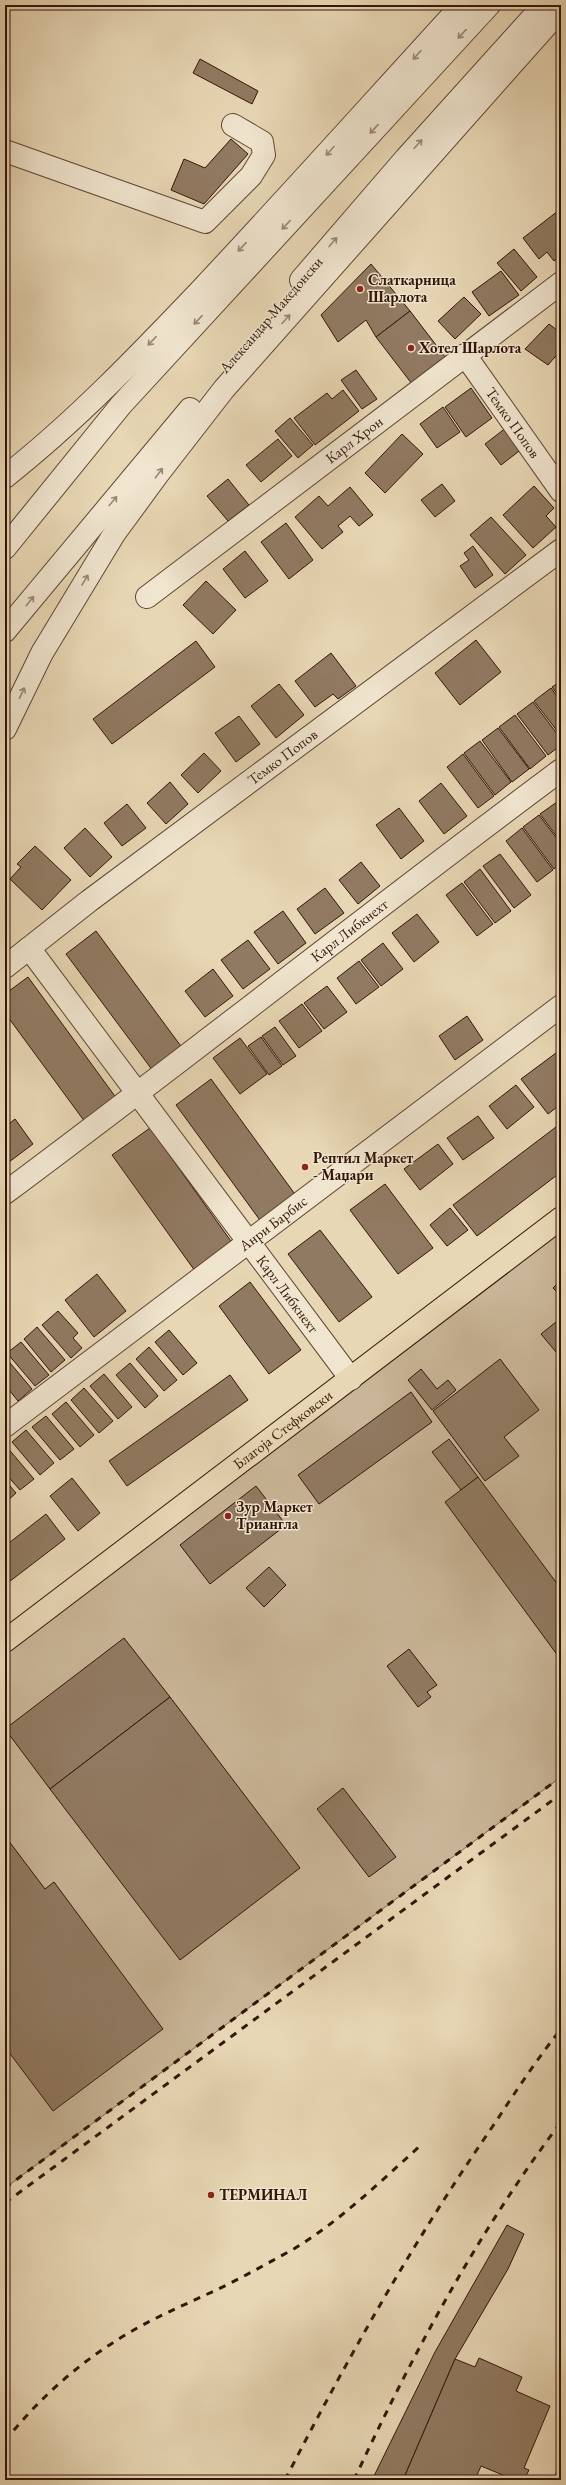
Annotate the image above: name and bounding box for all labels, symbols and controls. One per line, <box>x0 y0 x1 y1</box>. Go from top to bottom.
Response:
one-way arrow <box>458 29 467 39</box>
one-way arrow <box>413 49 422 59</box>
one-way arrow <box>370 124 379 134</box>
one-way arrow <box>414 139 423 149</box>
one-way arrow <box>325 145 334 156</box>
one-way arrow <box>281 220 291 230</box>
one-way arrow <box>329 237 338 247</box>
one-way arrow <box>238 241 247 251</box>
street label: Александар Македонски <box>214 252 327 378</box>
place label: Слаткарница Шарлота <box>368 270 456 306</box>
marker: Слаткарница Шарлота <box>355 284 365 294</box>
one-way arrow <box>281 314 291 324</box>
one-way arrow <box>194 315 203 325</box>
one-way arrow <box>148 336 157 346</box>
place label: Хотел Шарлота <box>418 338 522 357</box>
marker: Хотел Шарлота <box>406 343 416 353</box>
street label: Темко Попов <box>482 383 545 462</box>
street label: Карл Хрон <box>321 411 387 467</box>
one-way arrow <box>154 467 163 478</box>
one-way arrow <box>108 495 117 506</box>
one-way arrow <box>82 574 90 586</box>
one-way arrow <box>25 595 34 606</box>
one-way arrow <box>19 688 26 700</box>
street label: Темко Попов <box>244 725 321 789</box>
street label: Карл Либкнехт <box>307 894 392 966</box>
place label: Рептил Маркет - Маџари <box>313 1148 413 1184</box>
marker: Рептил Маркет - Маџари <box>300 1162 310 1172</box>
street label: Анри Барбис <box>234 1191 311 1256</box>
street label: Карл Либкнехт <box>253 1251 323 1337</box>
street label: Благоја Стефковски <box>229 1385 336 1473</box>
place label: Зур Маркет Триангла <box>236 1497 313 1533</box>
marker: Зур Маркет Триангла <box>223 1511 233 1521</box>
place label: ТЕРМИНАЛ <box>219 2185 307 2204</box>
marker: ТЕРМИНАЛ <box>206 2190 216 2200</box>

